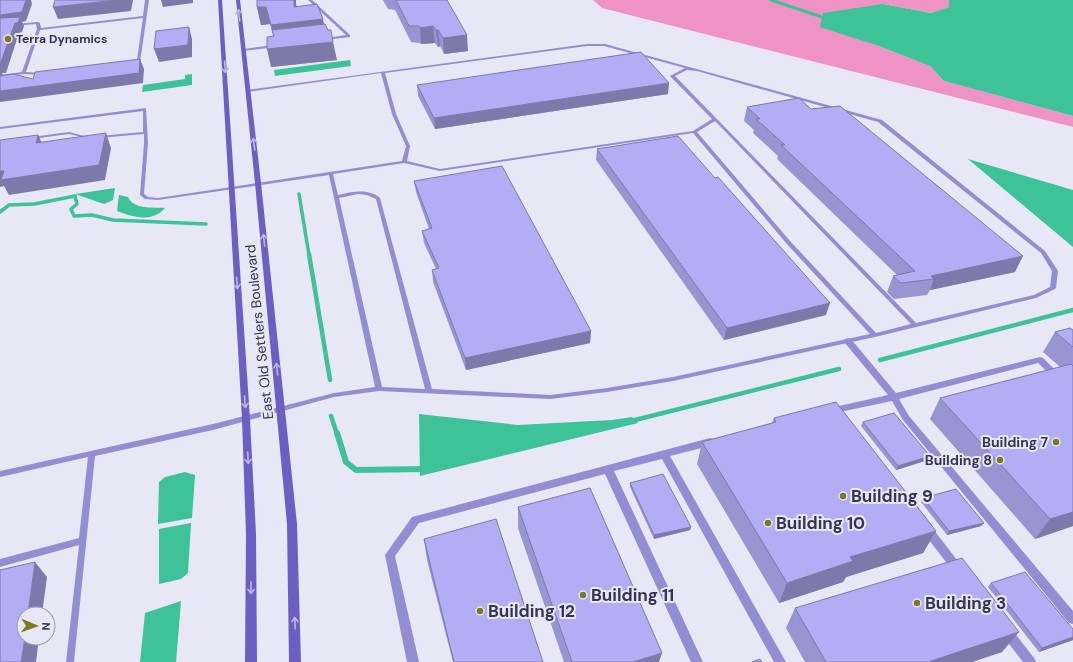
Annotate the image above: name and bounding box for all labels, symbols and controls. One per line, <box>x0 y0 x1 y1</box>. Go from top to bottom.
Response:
one-way arrow <box>236 9 243 22</box>
place label: Terra Dynamics <box>16 31 107 47</box>
marker: Terra Dynamics <box>3 34 13 44</box>
one-way arrow <box>221 60 228 73</box>
one-way arrow <box>250 138 258 151</box>
one-way arrow <box>260 234 268 247</box>
street label: East Old Settlers Boulevard <box>241 244 277 420</box>
one-way arrow <box>234 276 241 289</box>
one-way arrow <box>273 363 280 376</box>
one-way arrow <box>242 395 249 408</box>
place label: Building 7 <box>982 433 1048 451</box>
marker: Building 7 <box>1051 437 1061 447</box>
one-way arrow <box>244 451 252 464</box>
place label: Building 8 <box>925 451 992 469</box>
marker: Building 8 <box>995 455 1005 465</box>
place label: Building 9 <box>851 485 933 507</box>
marker: Building 9 <box>838 491 848 501</box>
place label: Building 10 <box>776 512 865 534</box>
marker: Building 10 <box>763 518 773 528</box>
one-way arrow <box>247 581 255 594</box>
place label: Building 11 <box>591 584 674 606</box>
marker: Building 11 <box>578 590 588 600</box>
place label: Building 3 <box>925 592 1006 614</box>
marker: Building 3 <box>912 598 922 608</box>
place label: Building 12 <box>488 600 575 622</box>
north arrow <box>16 606 56 646</box>
marker: Building 12 <box>475 606 485 616</box>
one-way arrow <box>291 617 299 630</box>
text: N <box>39 622 53 631</box>

